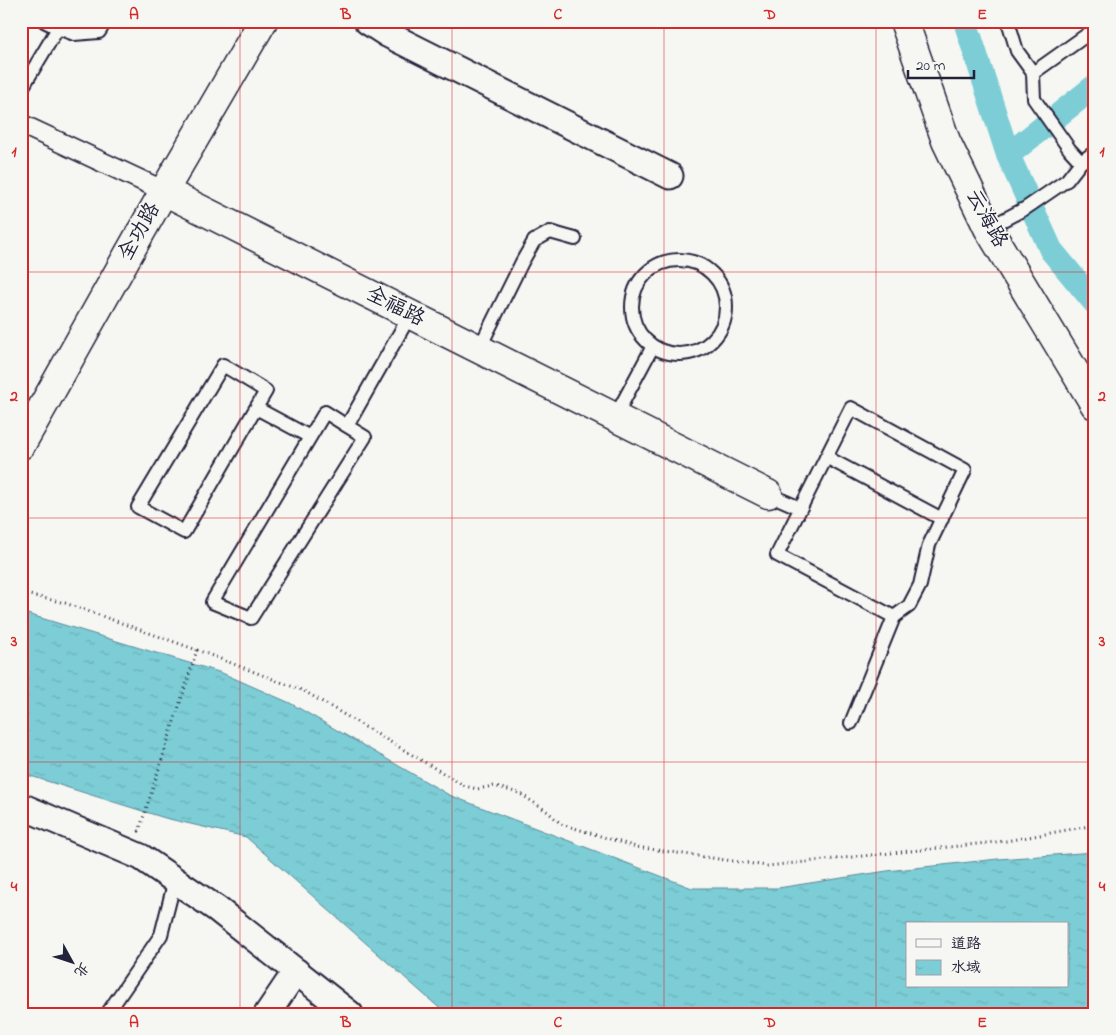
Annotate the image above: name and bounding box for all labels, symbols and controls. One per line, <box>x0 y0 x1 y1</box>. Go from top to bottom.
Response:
text: A <box>129 3 139 27</box>
text: B <box>340 3 352 27</box>
text: C <box>554 3 563 27</box>
text: D <box>763 3 776 27</box>
text: E <box>977 3 987 27</box>
scale bar <box>908 48 975 80</box>
text: 20 m <box>916 55 946 77</box>
text: 1 <box>11 140 17 164</box>
text: 1 <box>1099 140 1105 164</box>
street label: 云海路 <box>958 184 1014 254</box>
street label: 全功路 <box>112 197 168 267</box>
street label: 全福路 <box>360 279 430 335</box>
text: 2 <box>9 385 18 409</box>
text: 2 <box>1097 385 1106 409</box>
text: 3 <box>10 630 18 654</box>
text: 3 <box>1098 630 1106 654</box>
text: 4 <box>10 875 18 899</box>
text: 4 <box>1098 875 1106 899</box>
legend <box>906 922 1068 988</box>
text: 道路 <box>951 933 981 955</box>
north arrow <box>48 938 98 988</box>
text: 北 <box>68 957 93 982</box>
text: 水域 <box>951 957 981 979</box>
text: A <box>129 1011 139 1035</box>
text: B <box>340 1011 352 1035</box>
text: C <box>554 1011 563 1035</box>
text: D <box>763 1011 776 1035</box>
text: E <box>977 1011 987 1035</box>

